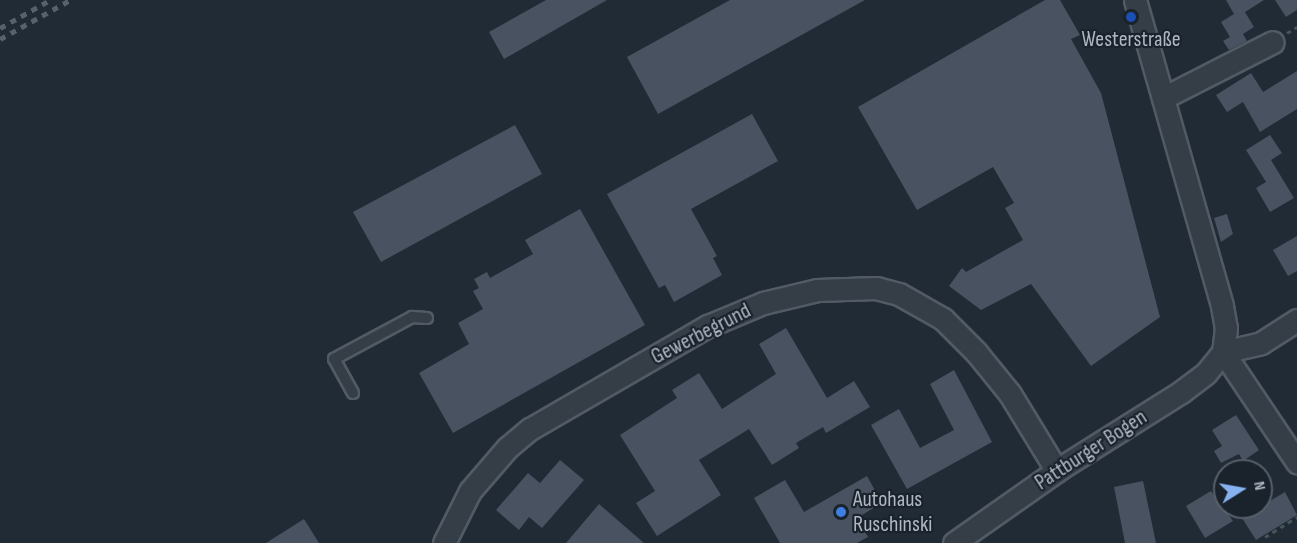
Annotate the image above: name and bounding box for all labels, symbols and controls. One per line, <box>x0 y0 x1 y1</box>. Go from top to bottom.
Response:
marker: Westerstraße <box>1124 10 1138 24</box>
place label: Westerstraße <box>1081 27 1181 53</box>
street label: Gewerbegrund <box>647 298 755 370</box>
street label: Pattburger Bogen <box>1030 404 1152 496</box>
north arrow <box>1213 459 1273 519</box>
text: N <box>1249 480 1269 492</box>
place label: Autohaus Ruschinski <box>853 486 932 538</box>
marker: Autohaus Ruschinski <box>834 505 848 519</box>

